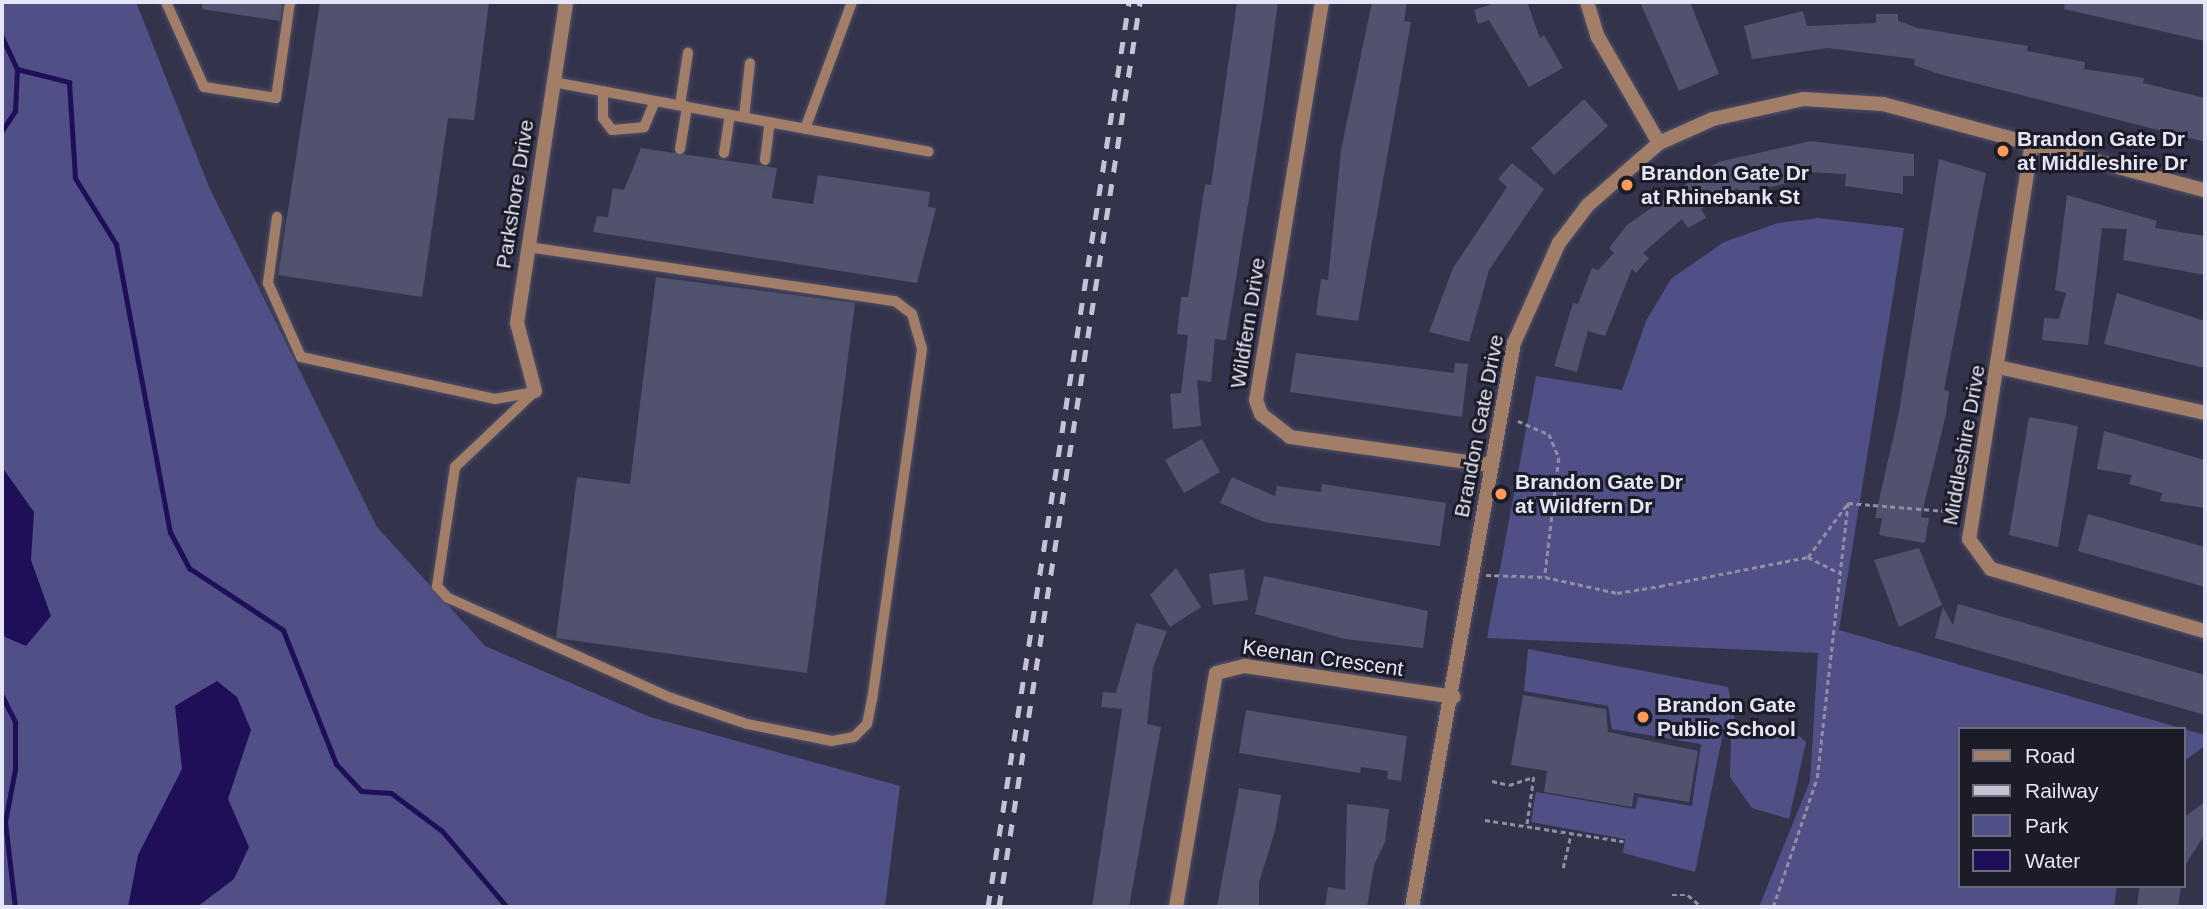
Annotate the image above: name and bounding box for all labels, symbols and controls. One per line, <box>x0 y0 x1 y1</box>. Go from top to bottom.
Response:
street label: Parkshore Drive <box>491 118 539 270</box>
place label: Brandon Gate Dr at Middleshire Dr <box>2017 126 2187 176</box>
marker: Brandon Gate Dr at Middleshire Dr <box>1995 143 2011 159</box>
place label: Brandon Gate Dr at Rhinebank St <box>1641 160 1809 210</box>
marker: Brandon Gate Dr at Rhinebank St <box>1619 177 1635 193</box>
street label: Wildfern Drive <box>1225 256 1271 390</box>
street label: Brandon Gate Drive <box>1449 333 1509 519</box>
street label: Middleshire Drive <box>1938 363 1990 527</box>
place label: Brandon Gate Dr at Wildfern Dr <box>1515 469 1683 519</box>
marker: Brandon Gate Dr at Wildfern Dr <box>1493 486 1509 502</box>
street label: Keenan Crescent <box>1241 634 1405 682</box>
place label: Brandon Gate Public School <box>1657 692 1796 742</box>
marker: Brandon Gate Public School <box>1635 709 1651 725</box>
legend <box>1958 727 2186 888</box>
text: Road <box>2025 744 2075 767</box>
text: Railway <box>2025 779 2099 802</box>
text: Park <box>2025 814 2068 837</box>
text: Water <box>2025 849 2080 872</box>

